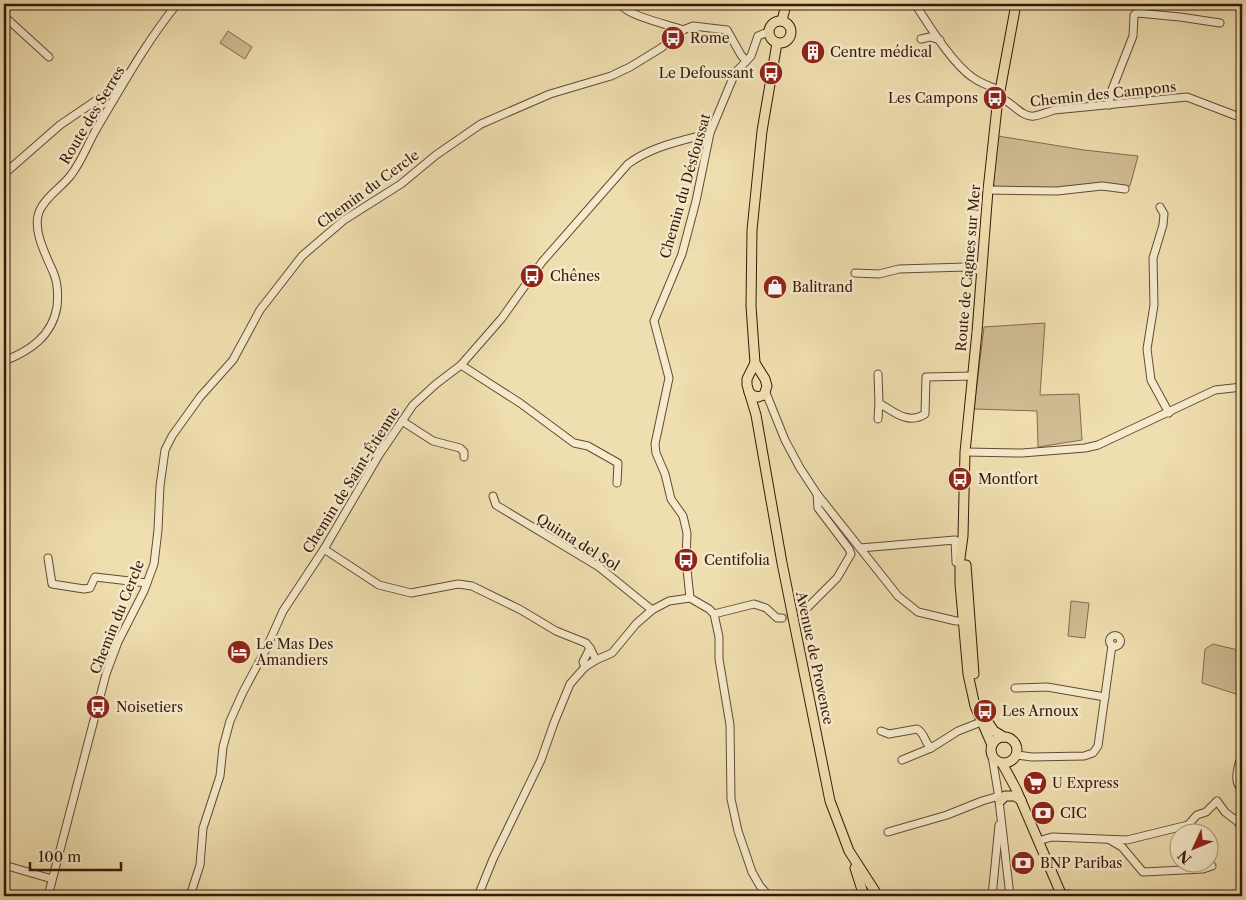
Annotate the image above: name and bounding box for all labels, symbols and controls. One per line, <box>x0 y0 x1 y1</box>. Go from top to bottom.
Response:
bus stop icon: Rome <box>660 25 686 51</box>
place label: Rome <box>690 29 730 47</box>
building icon: Centre médical <box>800 39 826 65</box>
place label: Centre médical <box>830 43 932 61</box>
bus stop icon: Le Defoussant <box>758 60 784 86</box>
street label: Route des Serres <box>55 62 129 168</box>
place label: Le Defoussant <box>659 64 754 82</box>
street label: Chemin des Campons <box>1029 77 1177 111</box>
bus stop icon: Les Campons <box>982 85 1008 111</box>
place label: Les Campons <box>888 89 978 107</box>
street label: Chemin du Désfoussat <box>656 111 714 261</box>
street label: Chemin du Cercle <box>313 146 423 232</box>
street label: Route de Cagnes sur Mer <box>952 184 984 352</box>
bus stop icon: Chênes <box>519 263 545 289</box>
place label: Chênes <box>550 267 600 285</box>
shop icon: Balitrand <box>762 274 788 300</box>
place label: Balitrand <box>792 278 854 296</box>
street label: Chemin de Saint-Étienne <box>299 403 404 557</box>
bus stop icon: Montfort <box>947 466 973 492</box>
place label: Montfort <box>978 470 1038 488</box>
street label: Quinta del Sol <box>533 509 623 575</box>
bus stop icon: Centifolia <box>673 547 699 573</box>
place label: Centifolia <box>704 551 770 569</box>
street label: Chemin du Cercle <box>86 557 148 677</box>
street label: Avenue de Provence <box>792 589 838 726</box>
place label: Le Mas Des Amandiers <box>255 635 333 669</box>
hotel icon: Le Mas Des Amandiers <box>226 639 252 665</box>
bus stop icon: Noisetiers <box>85 694 111 720</box>
place label: Noisetiers <box>116 698 183 716</box>
bus stop icon: Les Arnoux <box>972 698 998 724</box>
place label: Les Arnoux <box>1002 702 1080 720</box>
supermarket icon: U Express <box>1022 770 1048 796</box>
place label: U Express <box>1052 774 1119 792</box>
bank icon: CIC <box>1030 800 1056 826</box>
place label: CIC <box>1060 804 1087 822</box>
north arrow <box>1168 822 1218 872</box>
scale bar <box>30 840 121 872</box>
text: N <box>1174 846 1195 868</box>
text: 100 m <box>38 847 81 866</box>
bank icon: BNP Paribas <box>1010 850 1036 876</box>
place label: BNP Paribas <box>1040 854 1122 872</box>

